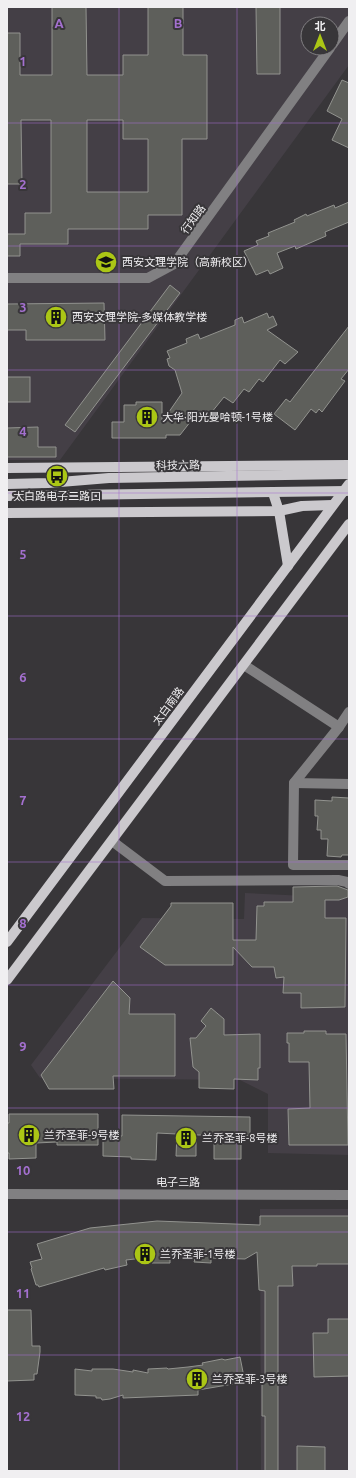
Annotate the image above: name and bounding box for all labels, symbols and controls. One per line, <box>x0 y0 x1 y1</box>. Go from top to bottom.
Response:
text: A <box>54 16 64 30</box>
text: B <box>174 16 183 30</box>
north arrow <box>300 16 340 56</box>
text: 北 <box>315 20 326 32</box>
text: 1 <box>19 54 27 68</box>
text: 2 <box>19 177 27 191</box>
street label: 行知路 <box>178 202 208 236</box>
school or university icon: 西安文理学院（高新校区） <box>93 249 119 275</box>
place label: 西安文理学院（高新校区） <box>122 256 254 268</box>
text: 3 <box>19 300 27 314</box>
building icon: 西安文理学院-多媒体教学楼 <box>43 304 69 330</box>
place label: 西安文理学院-多媒体教学楼 <box>72 311 207 323</box>
building icon: 大华·阳光曼哈顿-1号楼 <box>134 404 160 430</box>
place label: 大华·阳光曼哈顿-1号楼 <box>162 411 273 423</box>
text: 4 <box>19 424 27 438</box>
street label: 科技六路 <box>156 459 200 471</box>
bus stop icon: 太白路电子二路口 <box>44 463 70 489</box>
place label: 太白路电子二路口 <box>13 490 101 502</box>
text: 5 <box>19 547 27 561</box>
text: 6 <box>19 670 27 684</box>
street label: 太白南路 <box>150 685 186 727</box>
text: 7 <box>19 793 27 807</box>
text: 8 <box>19 916 27 930</box>
text: 9 <box>19 1039 27 1053</box>
building icon: 兰乔圣菲-9号楼 <box>16 1122 42 1148</box>
building icon: 兰乔圣菲-8号楼 <box>173 1125 199 1151</box>
place label: 兰乔圣菲-9号楼 <box>44 1129 119 1141</box>
place label: 兰乔圣菲-8号楼 <box>202 1132 277 1144</box>
text: 10 <box>16 1163 30 1177</box>
street label: 电子三路 <box>156 1176 200 1188</box>
building icon: 兰乔圣菲-1号楼 <box>132 1241 158 1267</box>
place label: 兰乔圣菲-1号楼 <box>160 1248 235 1260</box>
text: 11 <box>16 1286 30 1300</box>
building icon: 兰乔圣菲-3号楼 <box>184 1366 210 1392</box>
place label: 兰乔圣菲-3号楼 <box>212 1373 287 1385</box>
text: 12 <box>16 1409 30 1423</box>

